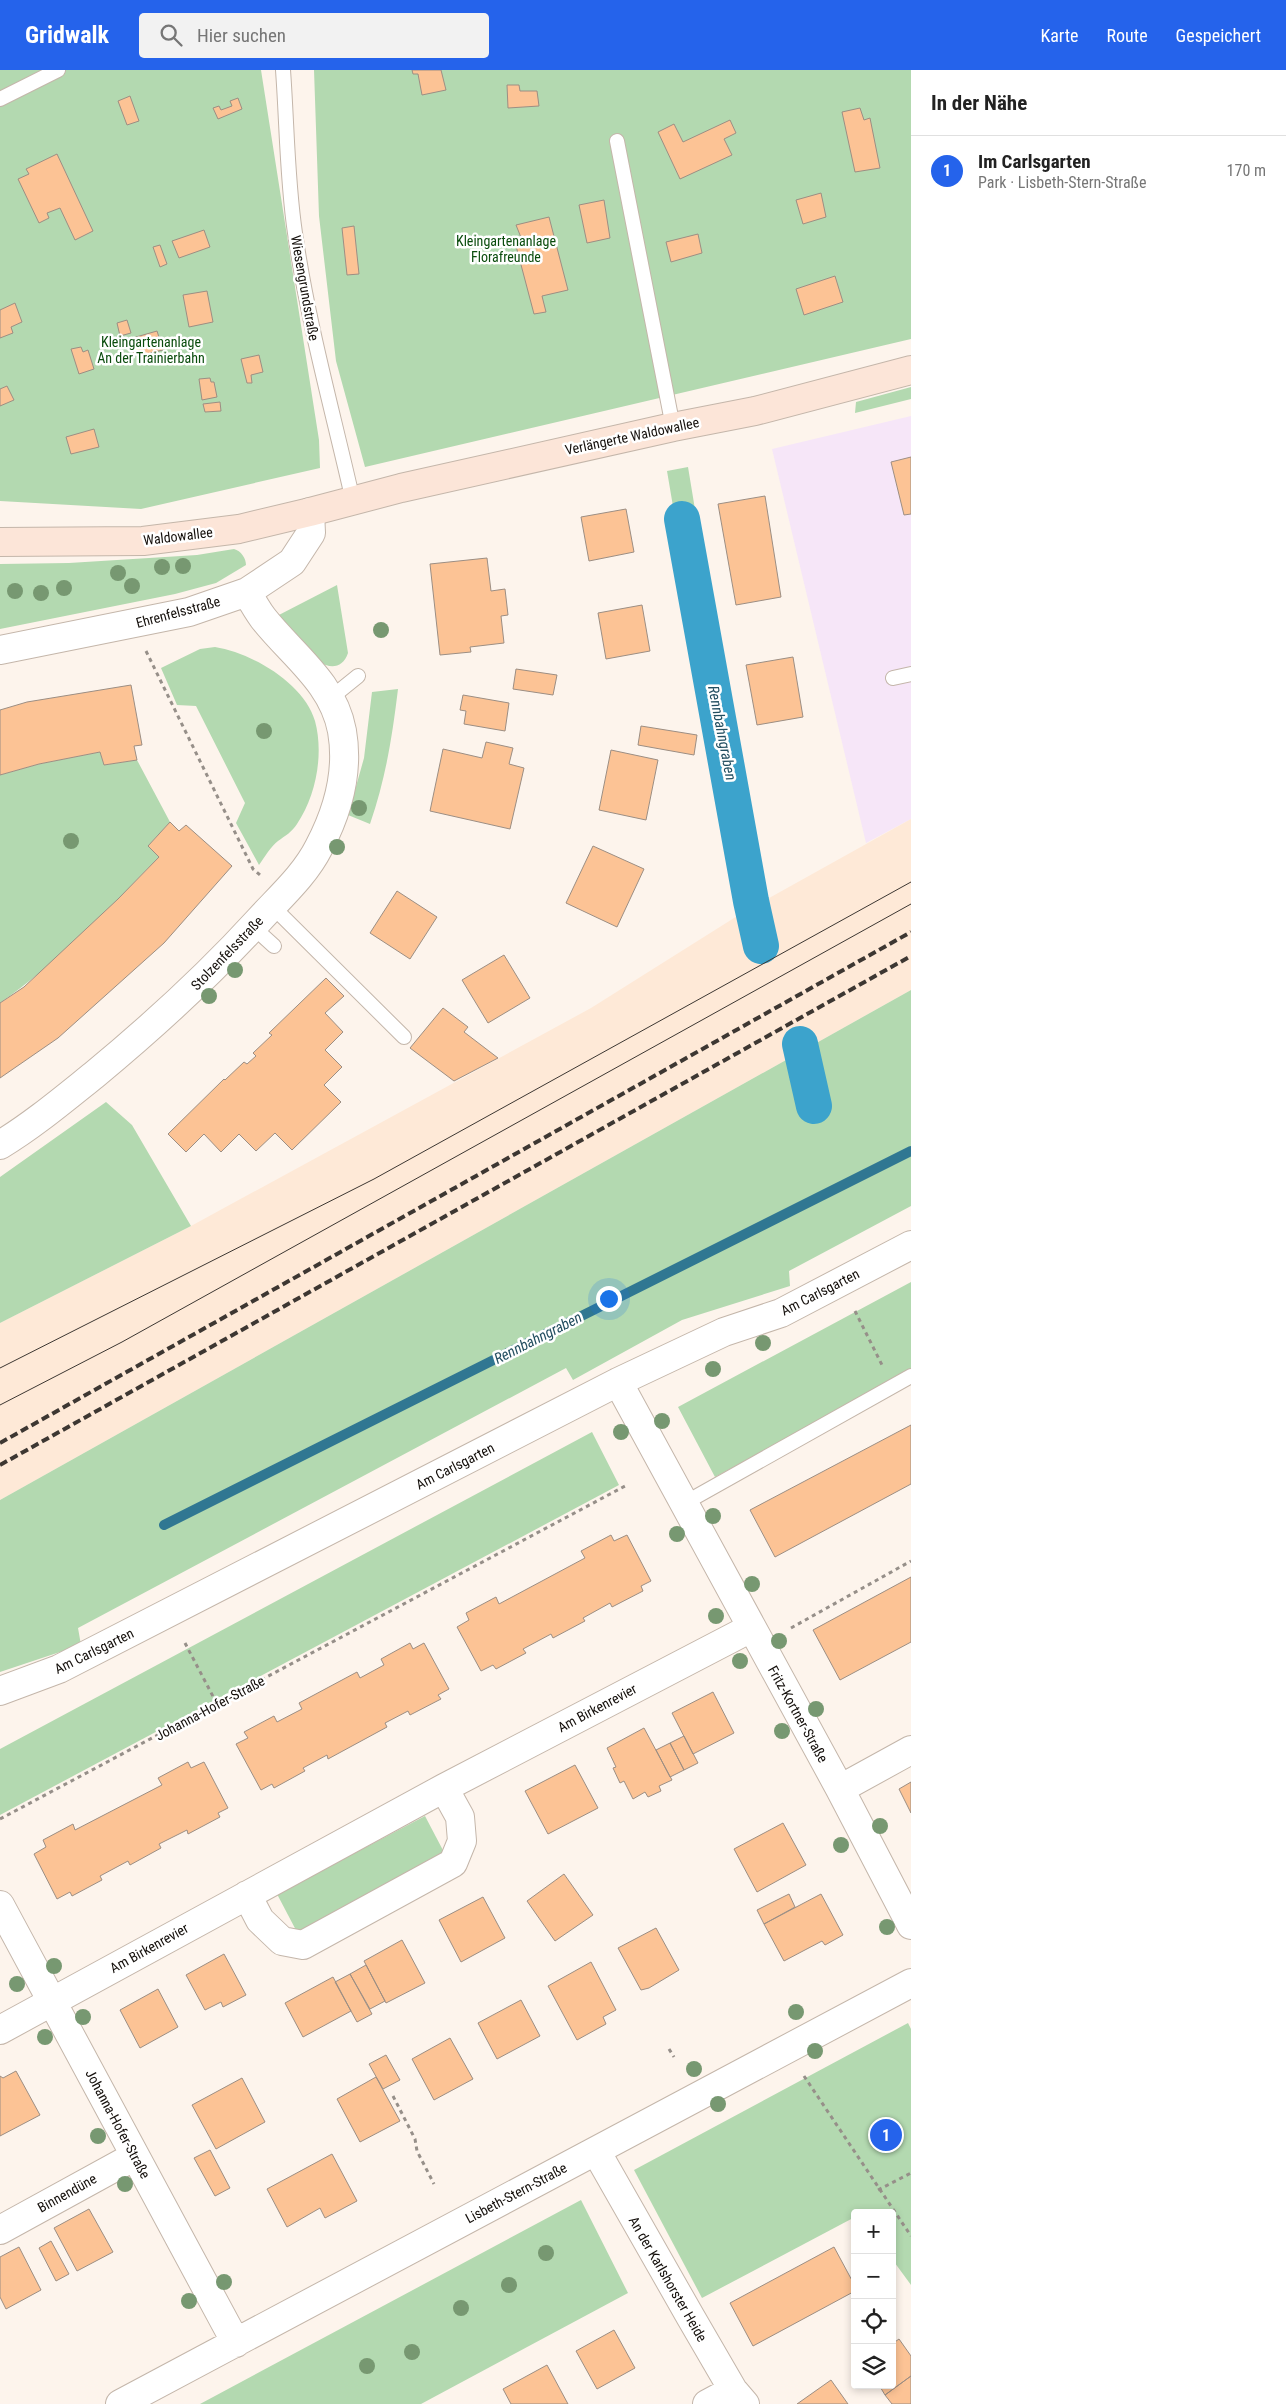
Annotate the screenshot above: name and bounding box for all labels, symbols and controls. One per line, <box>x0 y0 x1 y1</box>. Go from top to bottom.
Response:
search box <box>139 13 489 58</box>
text: Gridwalk <box>25 21 109 49</box>
icon: search <box>157 21 185 49</box>
text: Hier suchen <box>197 24 286 47</box>
text: Karte <box>1040 25 1079 46</box>
text: Route <box>1107 25 1148 46</box>
text: Gespeichert <box>1176 25 1261 46</box>
text: In der Nähe <box>931 91 1027 115</box>
text: Im Carlsgarten <box>978 150 1091 173</box>
text: 1 <box>943 161 951 180</box>
text: 170 m <box>1227 161 1266 180</box>
text: Park · Lisbeth-Stern-Straße <box>978 173 1146 192</box>
park label: Kleingartenanlage Florafreunde <box>456 233 556 265</box>
street label: Wiesengrundstraße <box>288 234 322 342</box>
park label: Kleingartenanlage An der Trainierbahn <box>97 334 205 366</box>
street label: Verlängerte Waldowallee <box>563 414 701 458</box>
street label: Waldowallee <box>142 524 214 548</box>
street label: Ehrenfelsstraße <box>134 593 222 631</box>
water label: Rennbahngraben <box>704 684 740 782</box>
street label: Stolzenfelsstraße <box>188 912 267 993</box>
street label: Am Carlsgarten <box>778 1265 862 1319</box>
your location <box>596 1286 622 1312</box>
water label: Rennbahngraben <box>491 1308 585 1368</box>
street label: Am Carlsgarten <box>413 1439 497 1493</box>
street label: Am Carlsgarten <box>52 1625 136 1677</box>
street label: Fritz-Kortner-Straße <box>765 1663 831 1766</box>
street label: Johanna-Hofer-Straße <box>153 1672 268 1744</box>
street label: Am Birkenrevier <box>555 1680 639 1736</box>
street label: Am Birkenrevier <box>107 1920 191 1976</box>
street label: Johanna-Hofer-Straße <box>82 2067 154 2182</box>
pin: 1 <box>870 2116 902 2154</box>
street label: Lisbeth-Stern-Straße <box>463 2159 570 2226</box>
street label: Binnendüne <box>35 2170 100 2216</box>
map controls <box>851 2209 896 2389</box>
button: + <box>851 2209 896 2254</box>
street label: An der Karlshorster Heide <box>626 2214 711 2345</box>
button: − <box>851 2254 896 2299</box>
button: locate <box>851 2299 896 2344</box>
button: layers <box>851 2344 896 2389</box>

